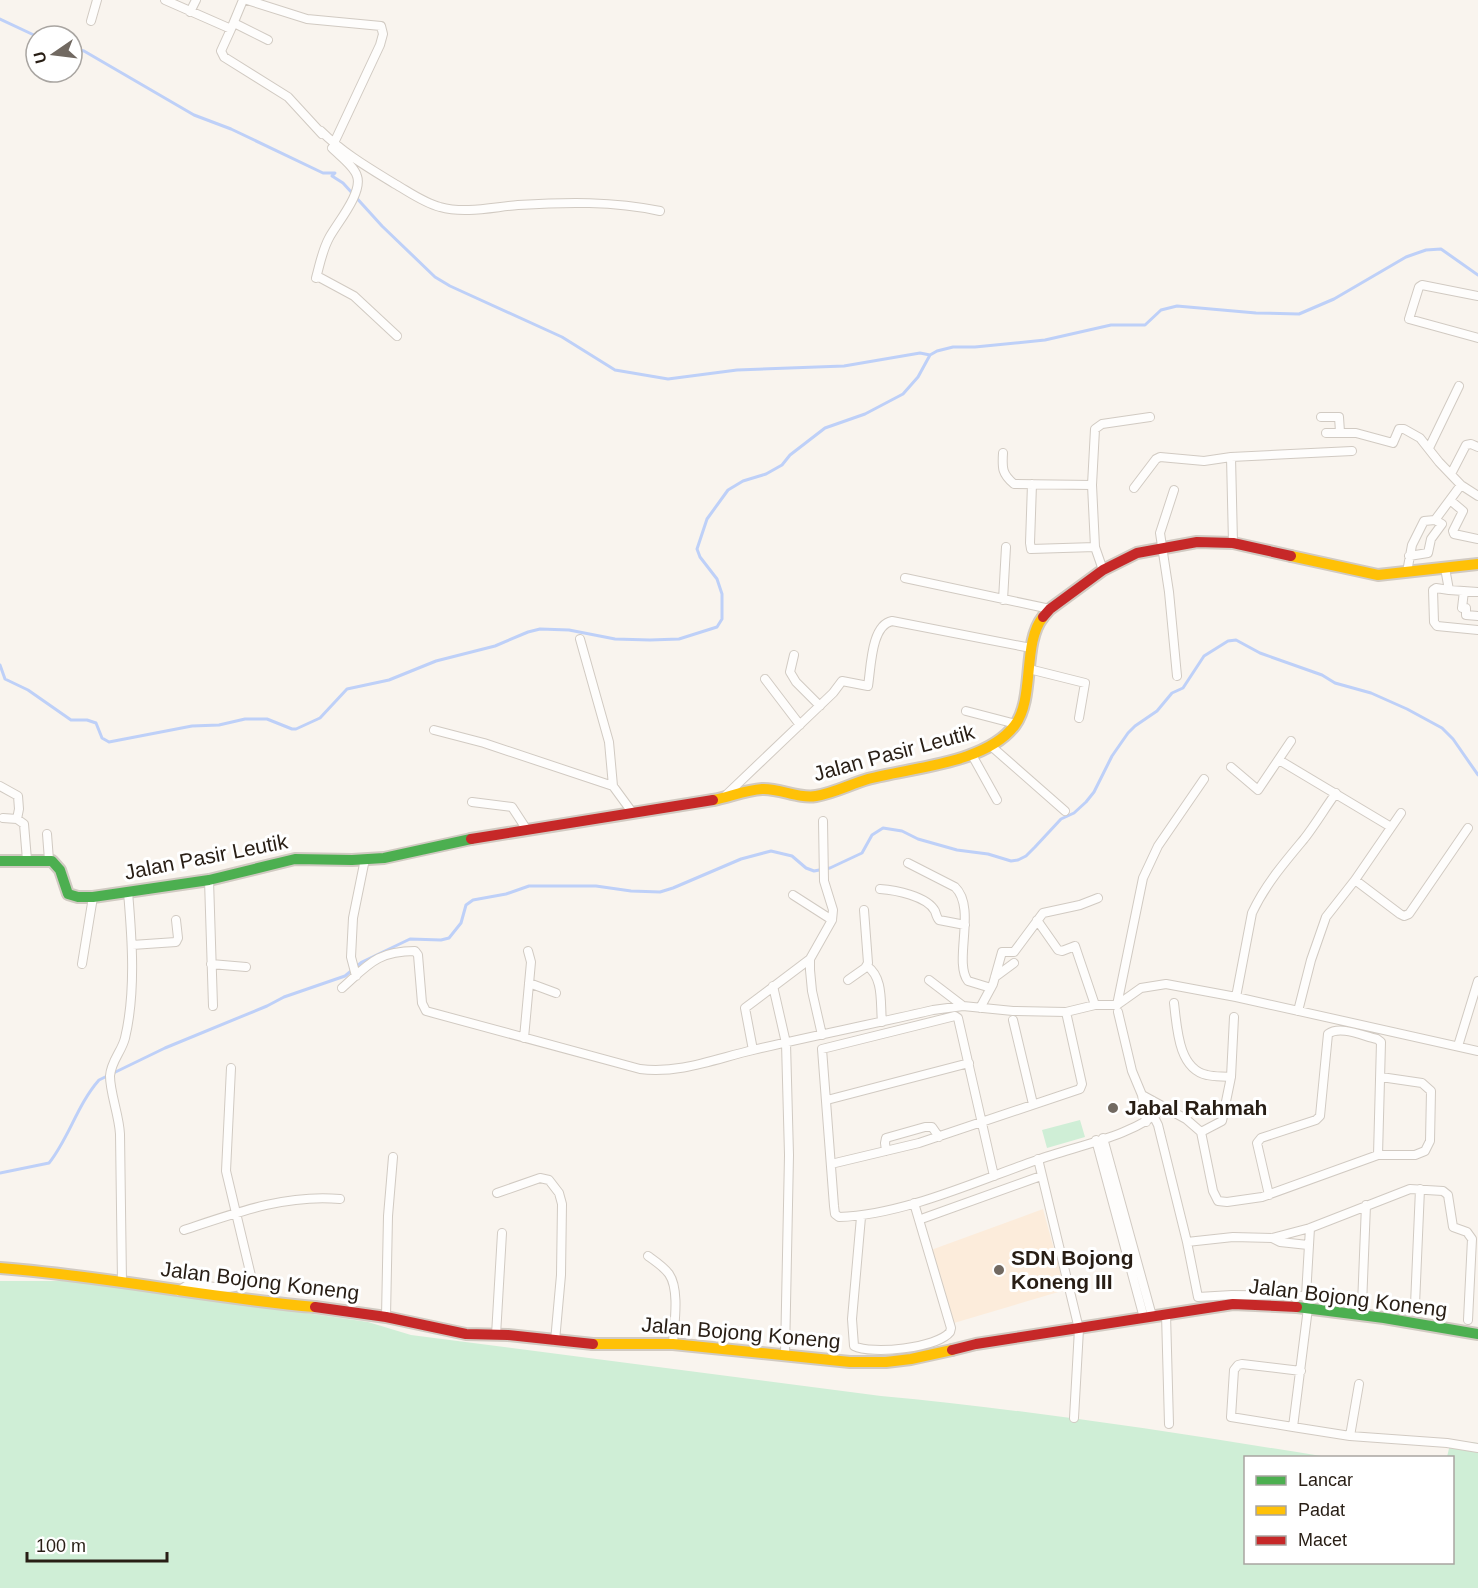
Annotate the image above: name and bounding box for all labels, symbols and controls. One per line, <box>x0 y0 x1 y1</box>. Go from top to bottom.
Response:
north arrow <box>24 24 84 84</box>
text: U <box>30 50 50 65</box>
street label: Jalan Pasir Leutik <box>811 720 977 785</box>
street label: Jalan Pasir Leutik <box>122 829 290 884</box>
place label: Jabal Rahmah <box>1125 1096 1267 1119</box>
marker: Jabal Rahmah <box>1106 1101 1120 1115</box>
place label: SDN Bojong Koneng III <box>1011 1246 1133 1293</box>
street label: Jalan Bojong Koneng <box>160 1257 361 1304</box>
marker: SDN Bojong Koneng III <box>992 1263 1006 1277</box>
street label: Jalan Bojong Koneng <box>1248 1274 1449 1321</box>
street label: Jalan Bojong Koneng <box>641 1312 842 1353</box>
legend <box>1244 1456 1454 1564</box>
text: Lancar <box>1298 1470 1353 1490</box>
text: Padat <box>1298 1500 1345 1520</box>
scale bar <box>27 1525 166 1563</box>
text: Macet <box>1298 1530 1347 1550</box>
text: 100 m <box>36 1536 86 1556</box>

